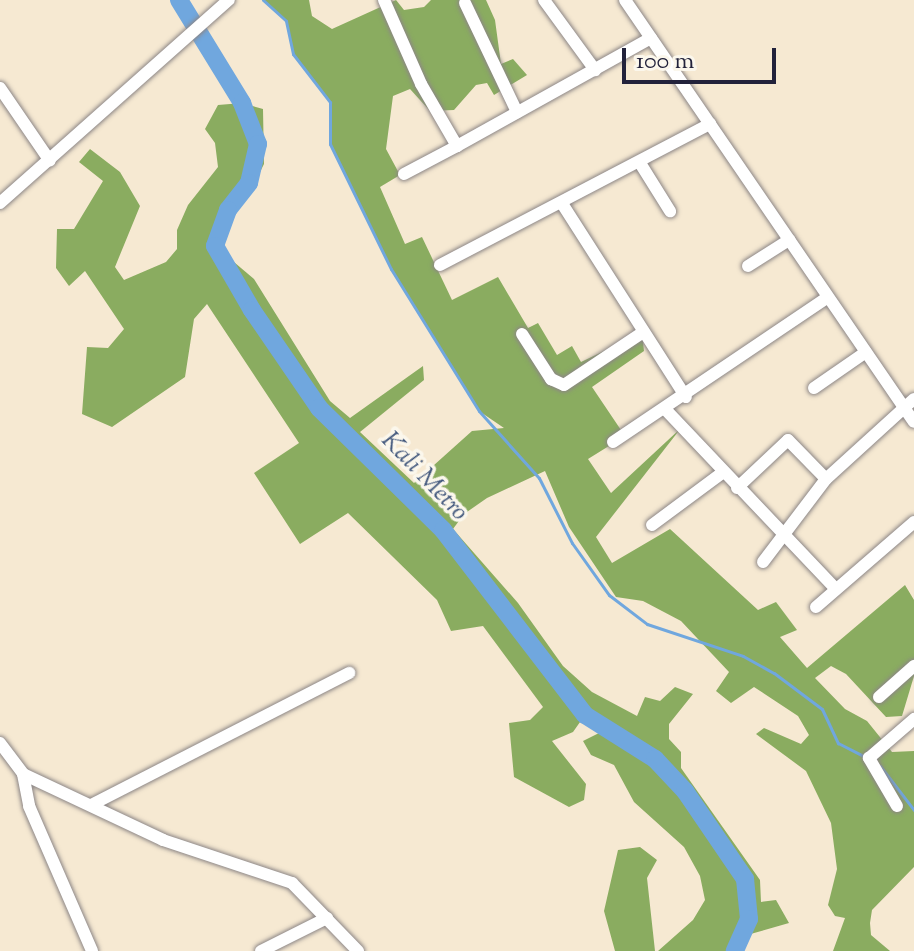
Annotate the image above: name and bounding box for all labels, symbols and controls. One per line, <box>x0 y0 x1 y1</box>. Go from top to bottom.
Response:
scale bar <box>626 32 780 82</box>
text: 100 m <box>636 45 694 79</box>
water label: Kali Metro <box>374 426 474 528</box>

